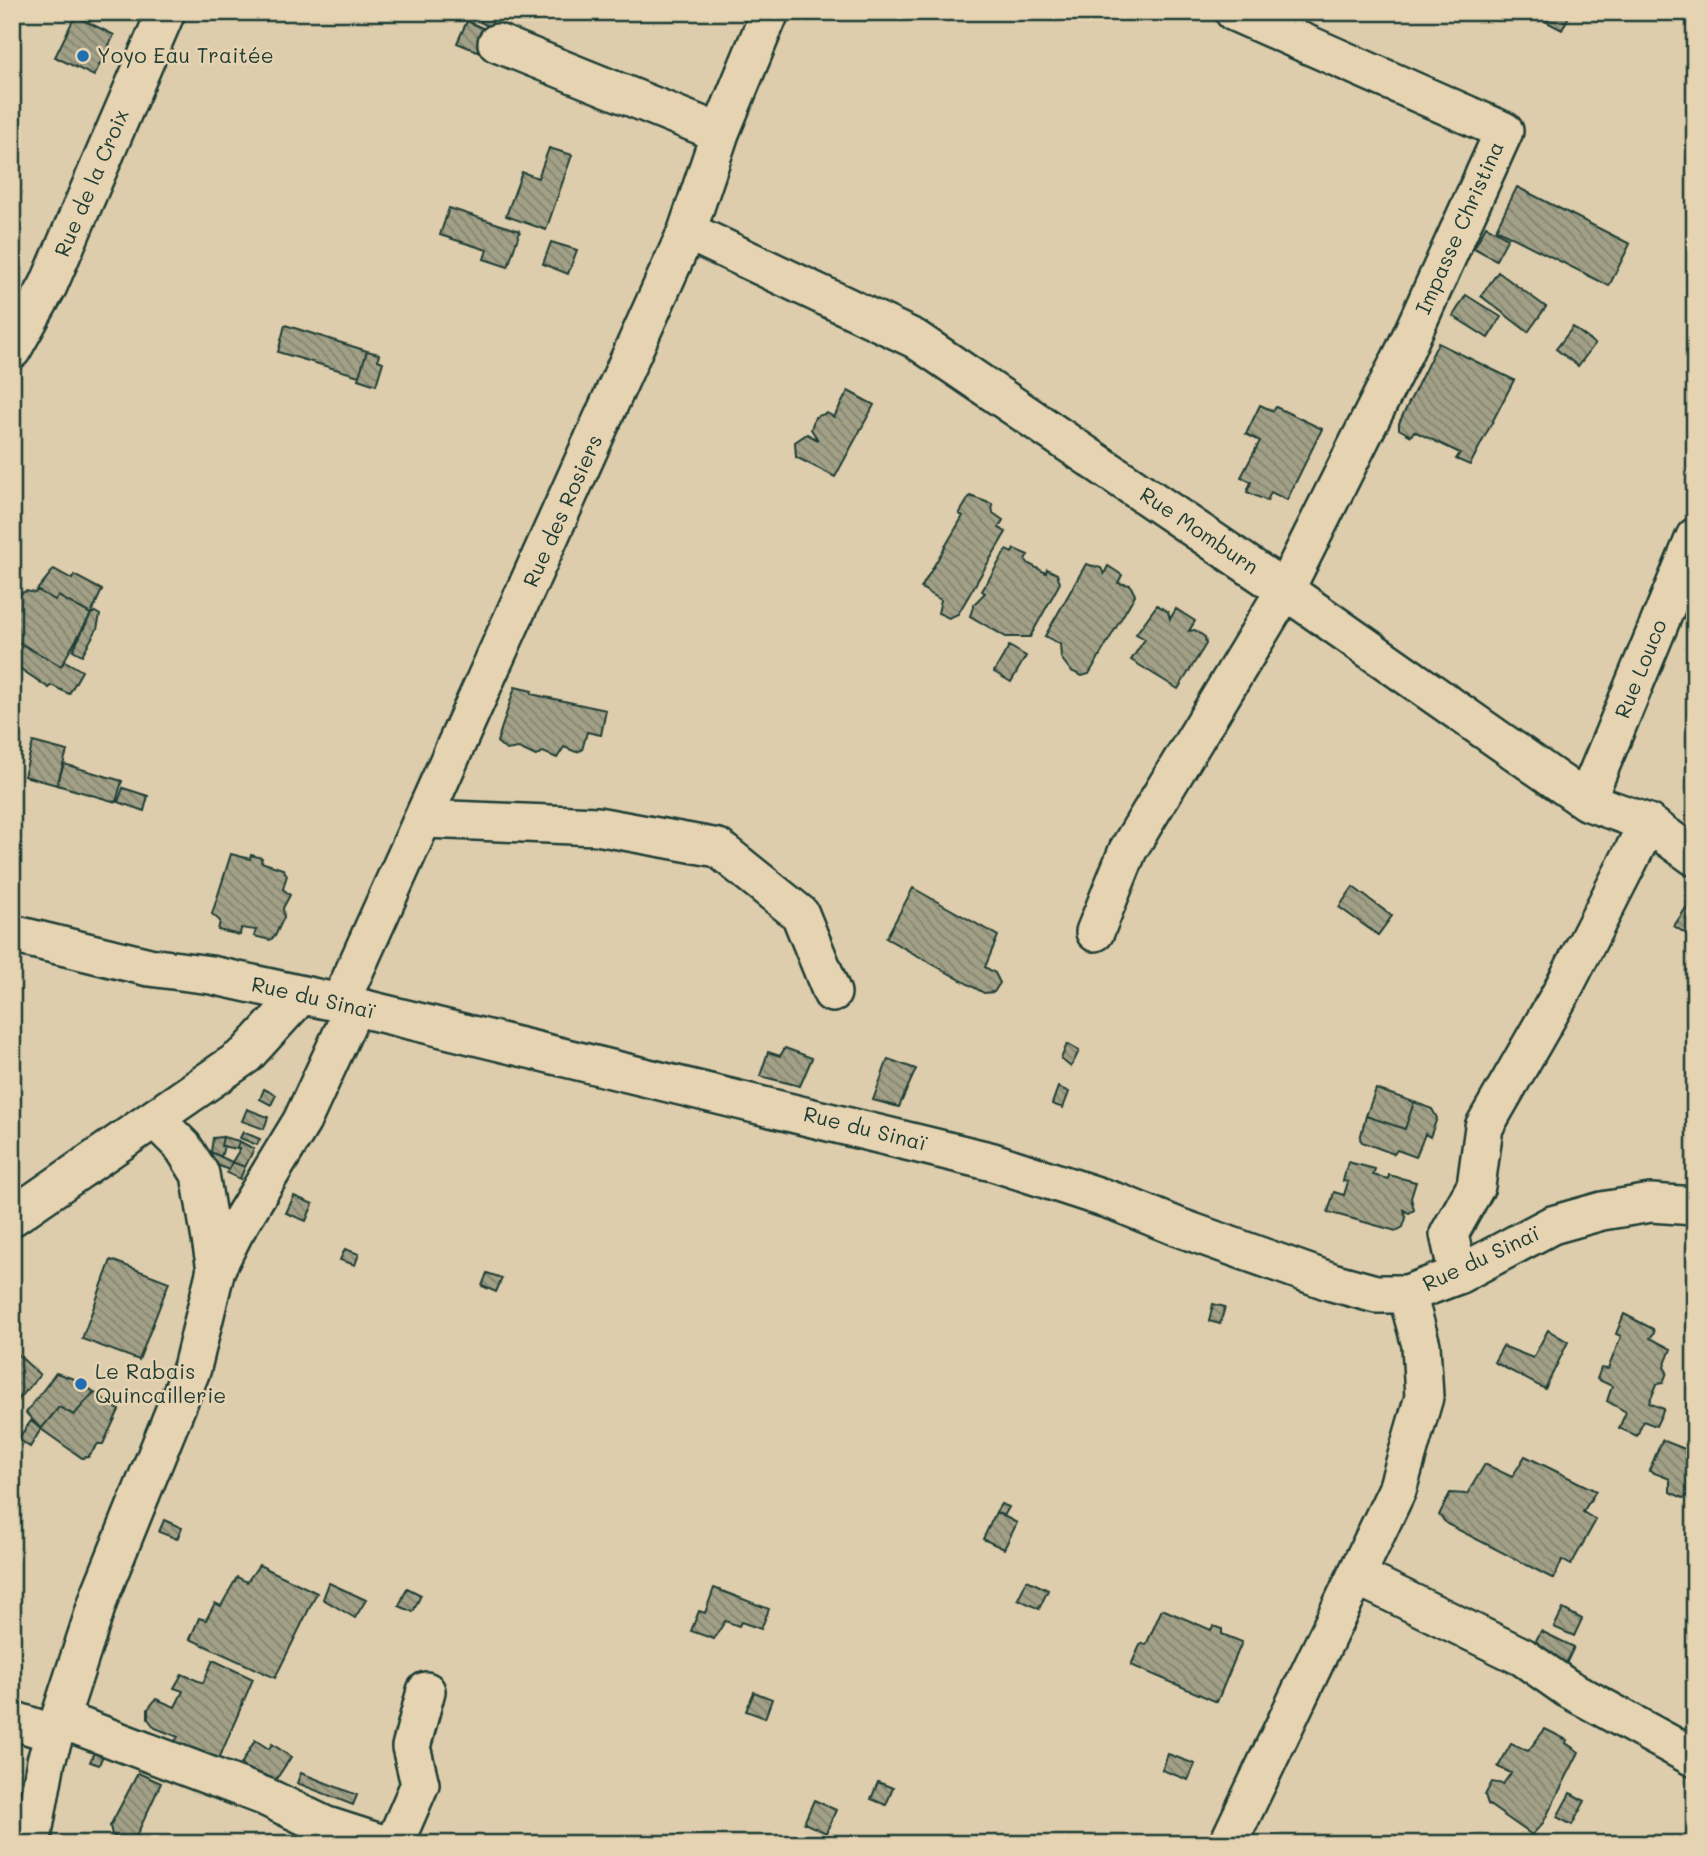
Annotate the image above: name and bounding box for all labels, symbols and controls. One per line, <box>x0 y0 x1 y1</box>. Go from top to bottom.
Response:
place label: Yoyo Eau Traitée <box>97 41 274 68</box>
marker: Yoyo Eau Traitée <box>75 48 91 64</box>
street label: Rue de la Croix <box>47 104 134 260</box>
street label: Impasse Christina <box>1408 137 1509 318</box>
street label: Rue des Rosiers <box>516 430 607 591</box>
street label: Rue Momburn <box>1135 480 1264 579</box>
street label: Rue Louco <box>1608 615 1672 722</box>
street label: Rue du Sinaï <box>249 969 378 1024</box>
street label: Rue du Sinaï <box>801 1099 930 1156</box>
street label: Rue du Sinaï <box>1418 1219 1543 1296</box>
place label: Le Rabais Quincaillerie <box>95 1357 226 1408</box>
marker: Le Rabais Quincaillerie <box>73 1376 89 1392</box>

